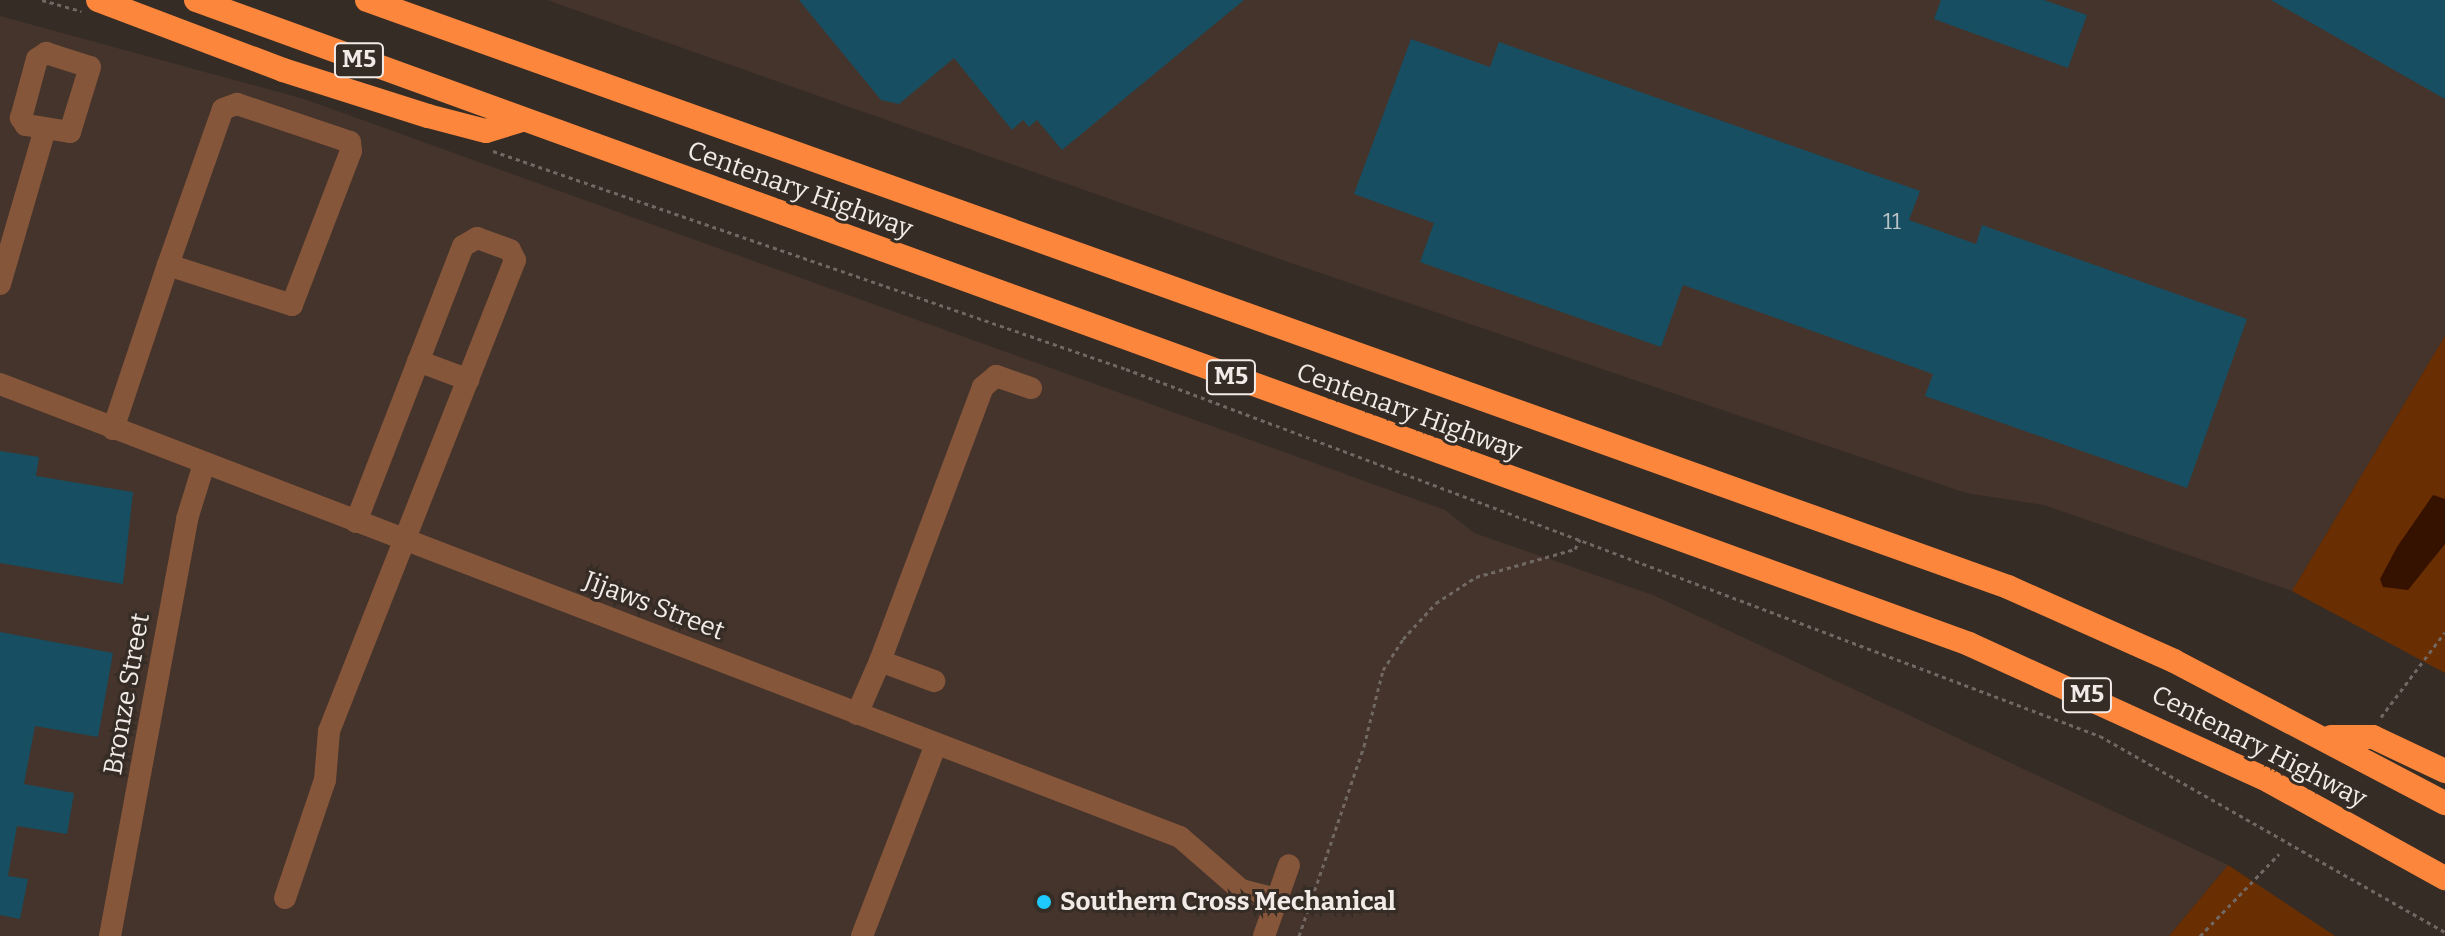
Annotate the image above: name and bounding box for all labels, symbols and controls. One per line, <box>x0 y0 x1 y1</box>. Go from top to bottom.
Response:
road number: M5 <box>333 40 385 80</box>
street label: Centenary Highway <box>683 135 917 245</box>
house number: 11 <box>1883 209 1901 235</box>
road number: M5 <box>1205 357 1257 397</box>
street label: Centenary Highway <box>1292 357 1526 467</box>
street label: Jijaws Street <box>579 565 729 647</box>
street label: Bronze Street <box>97 611 157 777</box>
road number: M5 <box>2061 675 2113 715</box>
street label: Centenary Highway <box>2146 679 2372 815</box>
place label: Southern Cross Mechanical <box>1060 886 1396 918</box>
marker: Southern Cross Mechanical <box>1035 893 1053 911</box>

